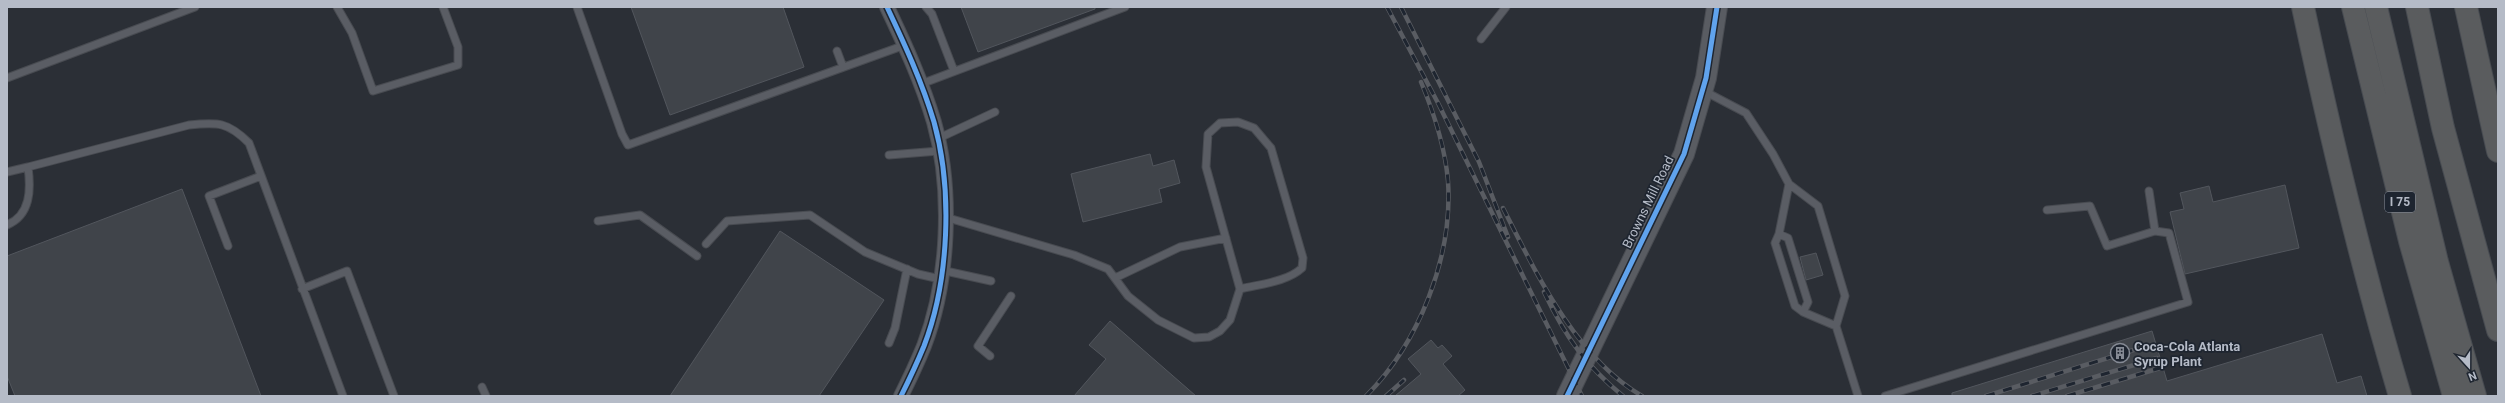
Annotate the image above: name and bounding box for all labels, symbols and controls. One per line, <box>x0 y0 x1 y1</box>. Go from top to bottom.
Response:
street label: Browns Mill Road <box>1619 154 1677 250</box>
road number: I 75 <box>2385 192 2415 212</box>
place label: Coca-Cola Atlanta Syrup Plant <box>2134 339 2240 369</box>
building icon: Coca-Cola Atlanta Syrup Plant <box>2109 342 2131 364</box>
north arrow <box>2449 347 2489 387</box>
text: N <box>2466 368 2478 383</box>

